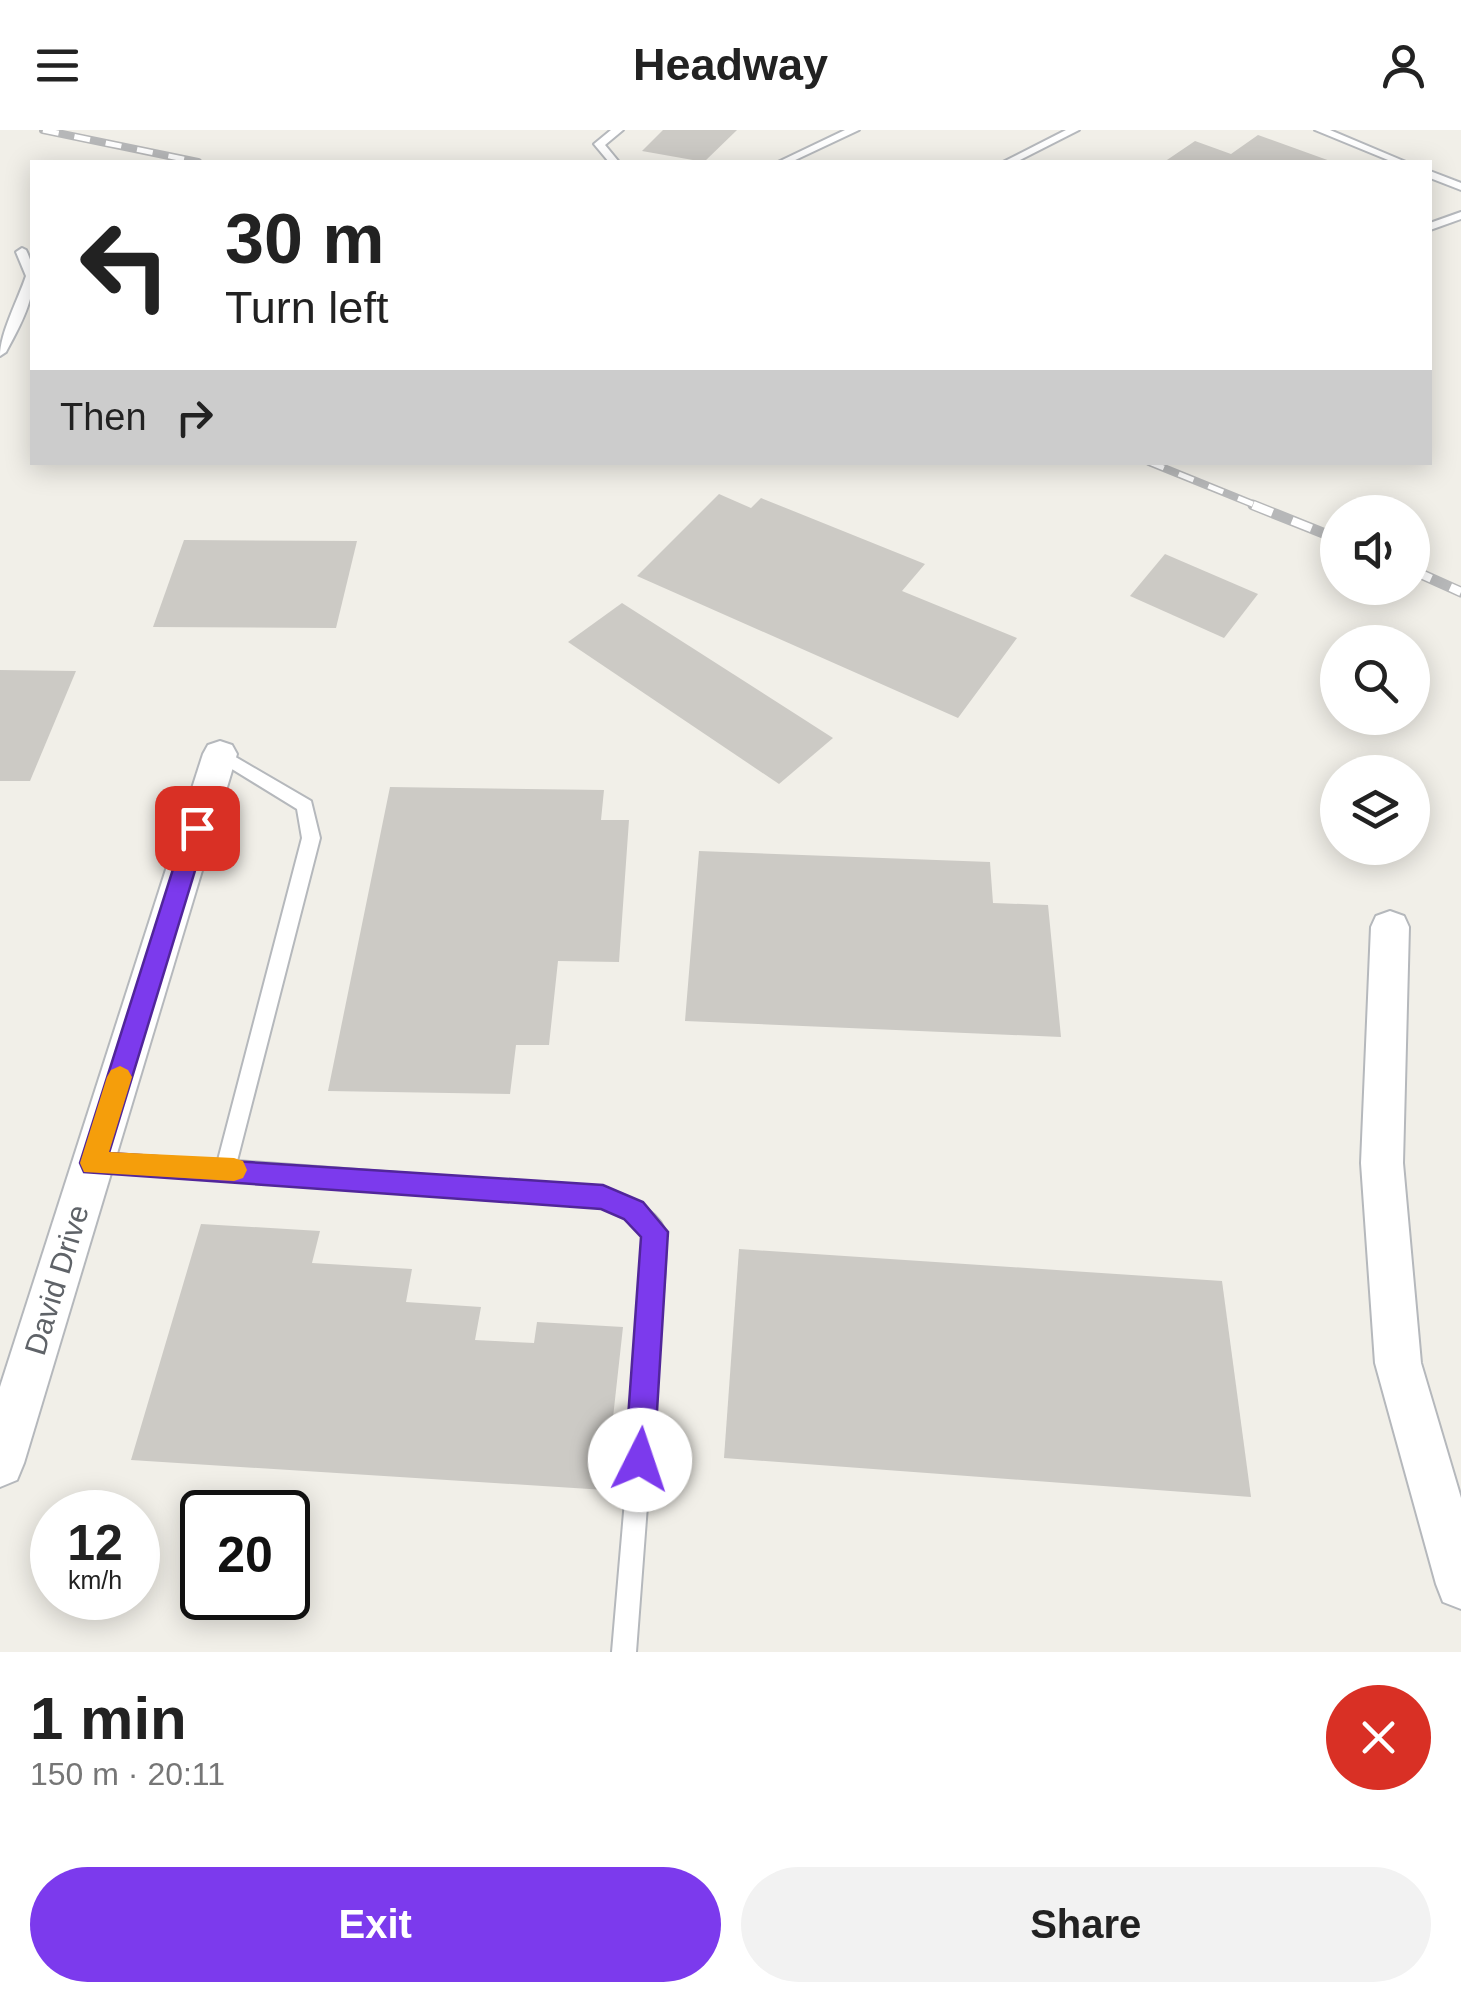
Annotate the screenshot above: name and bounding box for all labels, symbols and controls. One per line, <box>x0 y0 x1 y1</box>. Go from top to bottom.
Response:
icon: menu <box>30 38 85 93</box>
icon: person <box>1376 38 1431 93</box>
text: Headway <box>633 39 828 90</box>
icon: left <box>60 200 190 330</box>
text: 30 m <box>225 200 385 278</box>
text: Turn left <box>225 282 388 333</box>
icon: right <box>167 390 222 445</box>
text: Then <box>60 396 147 438</box>
map controls <box>1320 495 1430 865</box>
button: sound <box>1320 495 1430 605</box>
button: search <box>1320 625 1430 735</box>
button: layers <box>1320 755 1430 865</box>
pin <box>155 786 240 871</box>
icon: arrive <box>170 801 225 856</box>
street label: David Drive <box>18 1201 95 1359</box>
position arrow <box>588 1408 692 1512</box>
speed limit sign: 20 <box>180 1490 310 1620</box>
text: 12 <box>67 1515 123 1571</box>
text: km/h <box>68 1566 122 1594</box>
text: 1 min <box>30 1685 187 1752</box>
button: close <box>1326 1685 1431 1790</box>
text: 150 m · 20:11 <box>30 1756 225 1792</box>
button: Exit <box>30 1867 721 1982</box>
button: Share <box>741 1867 1431 1982</box>

